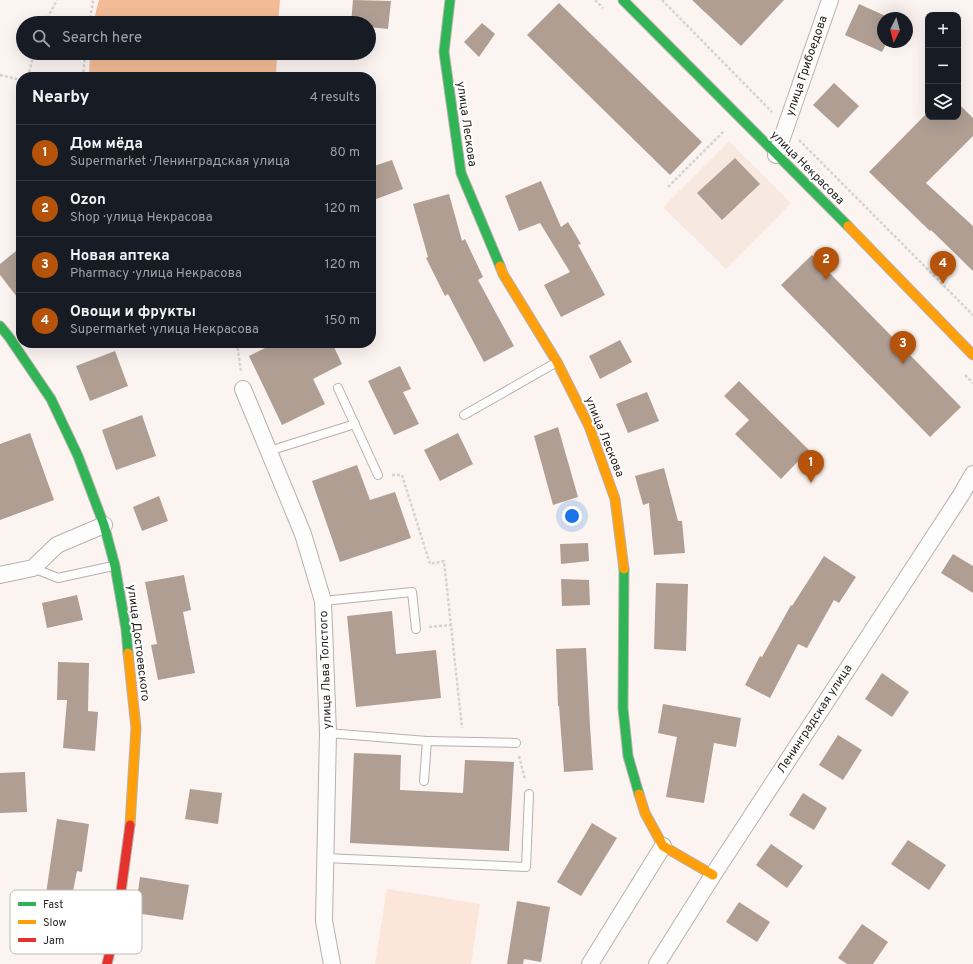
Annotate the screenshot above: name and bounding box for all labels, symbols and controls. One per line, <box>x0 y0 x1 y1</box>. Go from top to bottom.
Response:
north arrow <box>877 12 913 48</box>
map controls <box>925 12 961 120</box>
button: + <box>925 12 961 48</box>
street label: улица Грибоедова <box>782 14 832 118</box>
search box <box>16 16 376 60</box>
icon: search <box>30 27 52 49</box>
text: Search here <box>62 29 142 48</box>
button: − <box>925 48 961 84</box>
street label: улица Лескова <box>452 80 480 168</box>
button: layers <box>925 84 961 120</box>
text: Nearby <box>32 87 89 109</box>
text: 4 results <box>310 90 360 106</box>
street label: улица Некрасова <box>767 128 847 208</box>
text: Дом мёда <box>70 135 143 154</box>
text: 1 <box>42 145 48 161</box>
text: 80 m <box>330 145 360 161</box>
text: Supermarket · Ленинградская улица <box>70 154 290 170</box>
text: Ozon <box>70 191 106 210</box>
text: 2 <box>41 201 49 217</box>
text: 120 m <box>325 201 360 217</box>
text: Shop · улица Некрасова <box>70 210 212 226</box>
text: Новая аптека <box>70 247 170 266</box>
pin: 2 <box>813 247 839 280</box>
pin: 4 <box>930 251 956 284</box>
text: 3 <box>41 257 49 273</box>
text: 120 m <box>325 257 360 273</box>
text: Pharmacy · улица Некрасова <box>70 266 242 282</box>
text: Овощи и фрукты <box>70 303 196 322</box>
text: 4 <box>41 313 49 329</box>
text: 150 m <box>325 313 360 329</box>
text: Supermarket · улица Некрасова <box>70 322 259 338</box>
pin: 3 <box>890 331 916 364</box>
street label: улица Лескова <box>580 394 628 480</box>
pin: 1 <box>798 450 824 483</box>
your location <box>562 506 582 526</box>
street label: улица Достоевского <box>123 584 153 703</box>
street label: улица Льва Толстого <box>316 610 336 730</box>
street label: Ленинградская улица <box>774 661 856 777</box>
legend <box>10 890 142 954</box>
text: Fast <box>43 898 63 912</box>
text: Slow <box>43 916 66 930</box>
text: Jam <box>43 934 64 948</box>

